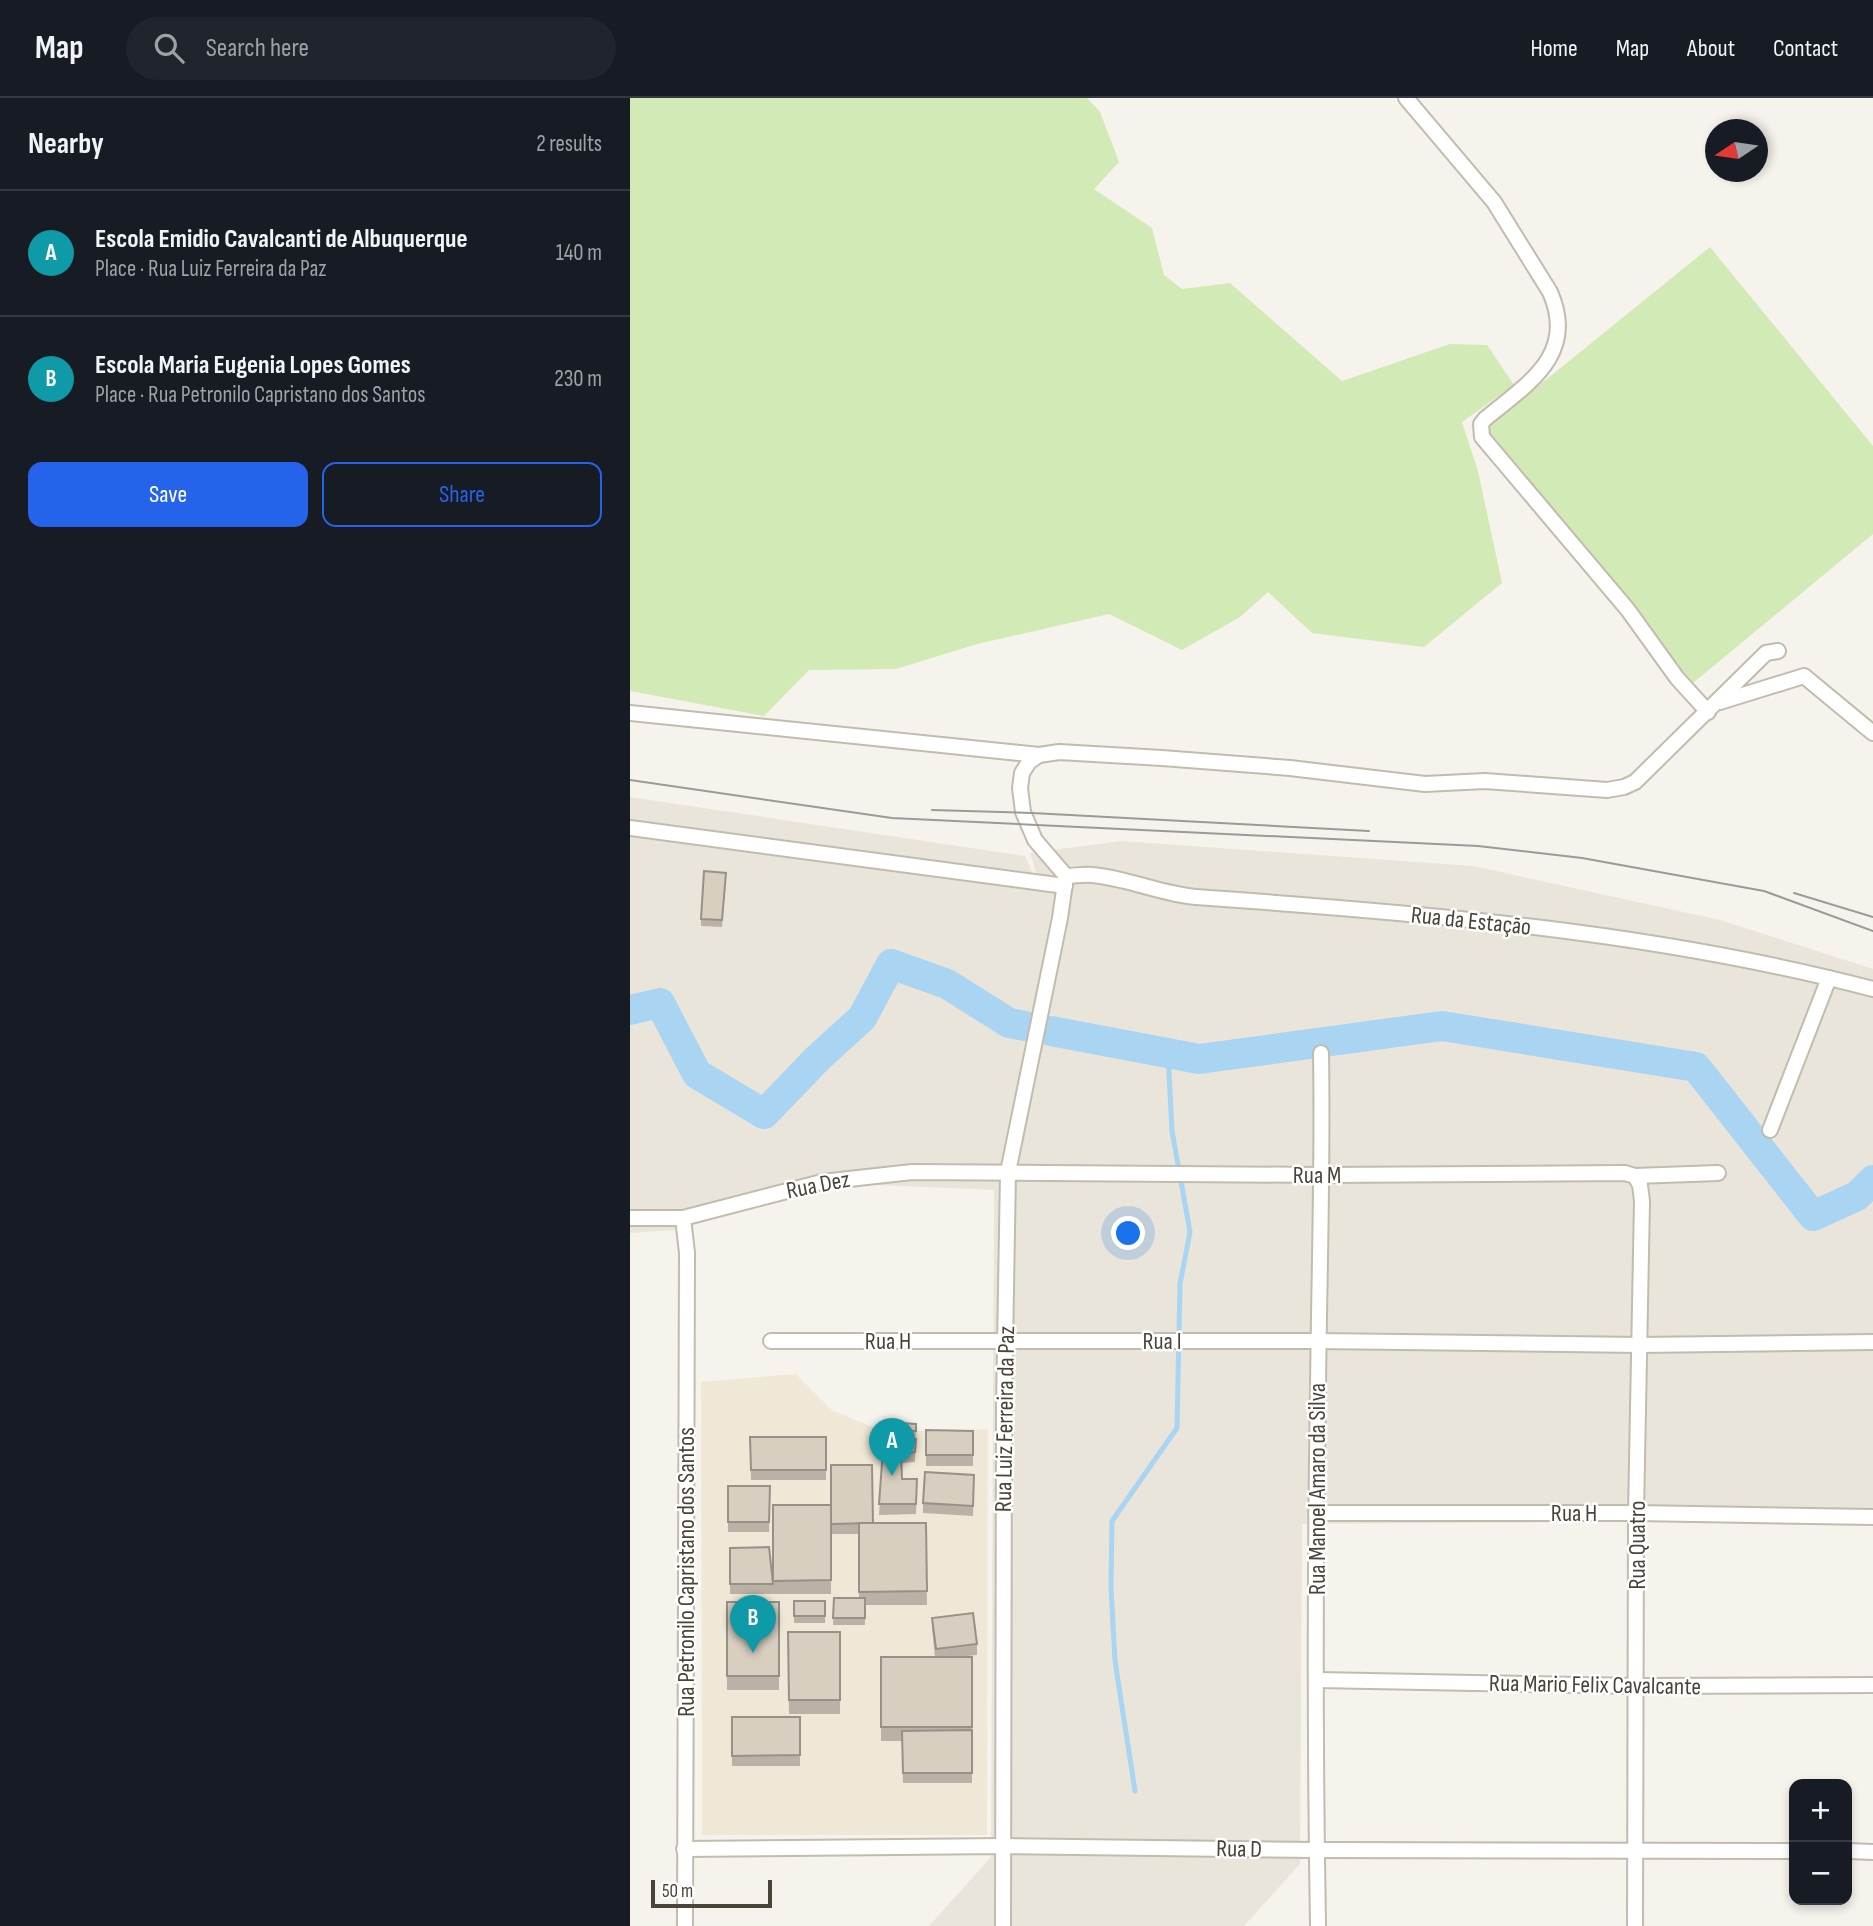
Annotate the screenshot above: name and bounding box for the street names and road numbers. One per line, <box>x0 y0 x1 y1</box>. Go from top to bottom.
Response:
street label: Rua da Estação <box>1409 900 1533 942</box>
street label: Rua M <box>1293 1161 1341 1190</box>
street label: Rua Dez <box>784 1165 853 1205</box>
street label: Rua Luiz Ferreira da Paz <box>989 1325 1021 1512</box>
street label: Rua H <box>865 1327 911 1356</box>
street label: Rua I <box>1142 1327 1182 1356</box>
street label: Rua Manoel Amaro da Silva <box>1303 1383 1332 1595</box>
street label: Rua Petronilo Capristano dos Santos <box>672 1427 701 1717</box>
street label: Rua H <box>1551 1499 1597 1528</box>
street label: Rua Quatro <box>1623 1500 1652 1590</box>
street label: Rua Mario Felix Cavalcante <box>1489 1669 1701 1701</box>
street label: Rua D <box>1216 1834 1262 1864</box>

